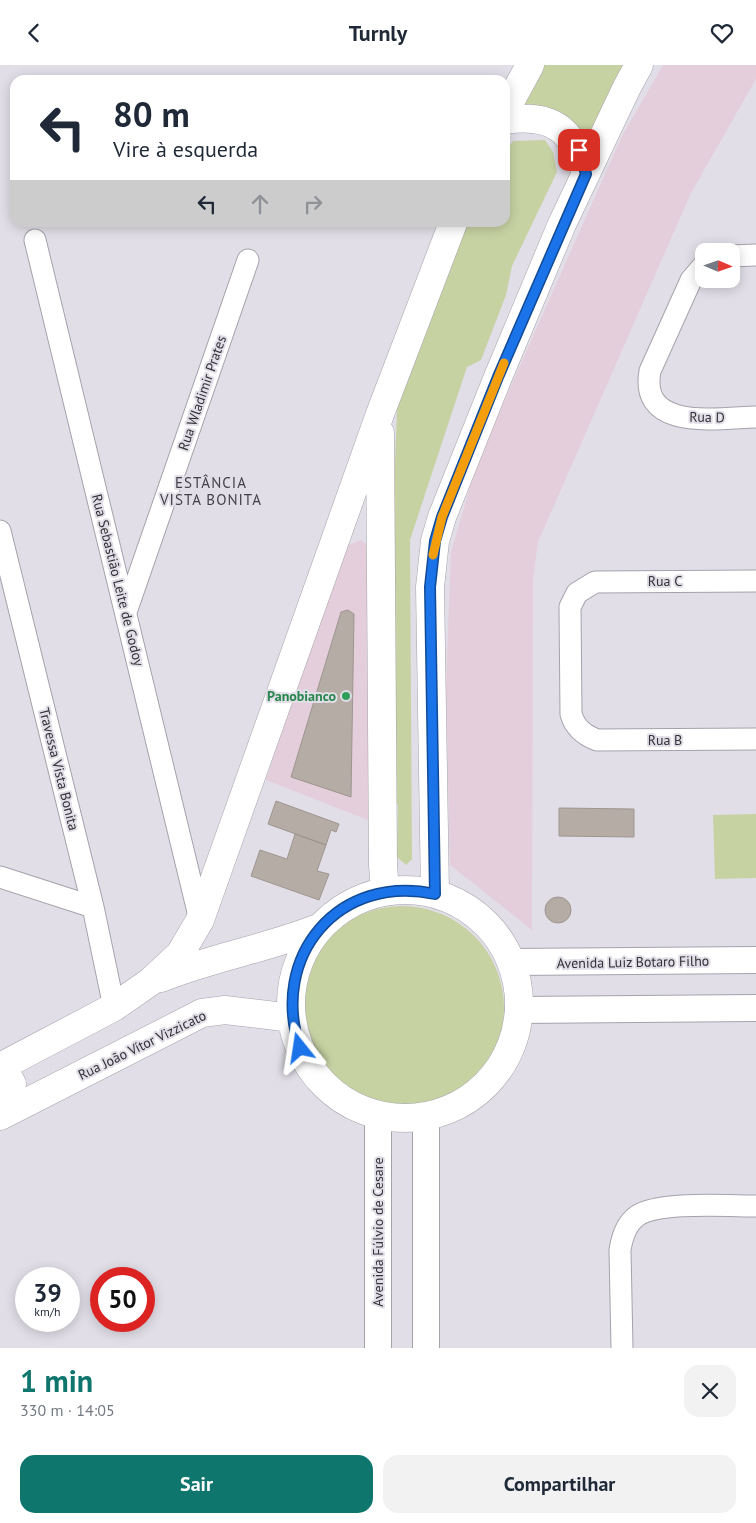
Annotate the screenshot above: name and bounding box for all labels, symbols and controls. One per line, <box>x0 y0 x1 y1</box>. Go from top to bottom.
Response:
icon: back <box>20 19 48 47</box>
text: Turnly <box>349 19 407 47</box>
icon: heart <box>708 19 736 47</box>
text: 80 m <box>113 91 190 137</box>
icon: left <box>30 95 95 160</box>
pin <box>558 129 600 171</box>
text: Vire à esquerda <box>113 135 258 163</box>
icon: arrive <box>565 136 593 164</box>
icon: left <box>193 190 221 218</box>
icon: ahead <box>246 190 274 218</box>
icon: right <box>299 190 327 218</box>
north arrow <box>695 243 740 287</box>
map controls <box>695 243 740 288</box>
street label: Rua Wladimir Prates <box>174 333 230 453</box>
street label: Rua D <box>689 408 725 426</box>
district label: ESTÂNCIA VISTA BONITA <box>159 473 262 509</box>
street label: Rua Sebastião Leite de Godoy <box>88 492 148 668</box>
street label: Rua C <box>648 572 682 590</box>
place label: Panobianco <box>267 687 336 705</box>
marker: Panobianco <box>340 690 352 702</box>
street label: Travessa Vista Bonita <box>35 706 83 832</box>
street label: Rua B <box>648 731 682 749</box>
street label: Avenida Luiz Botaro Filho <box>557 952 709 972</box>
street label: Rua João Vítor Vizzicato <box>75 1006 209 1084</box>
position arrow <box>273 1021 325 1073</box>
street label: Avenida Fúlvio de Cesare <box>369 1157 387 1307</box>
speed limit sign: 50 <box>90 1267 155 1332</box>
text: 39 <box>33 1277 62 1309</box>
text: km/h <box>34 1304 61 1319</box>
text: 1 min <box>20 1361 93 1400</box>
button: close <box>684 1365 736 1417</box>
text: 330 m · 14:05 <box>20 1400 115 1420</box>
button: Sair <box>20 1455 373 1513</box>
button: Compartilhar <box>383 1455 736 1513</box>

